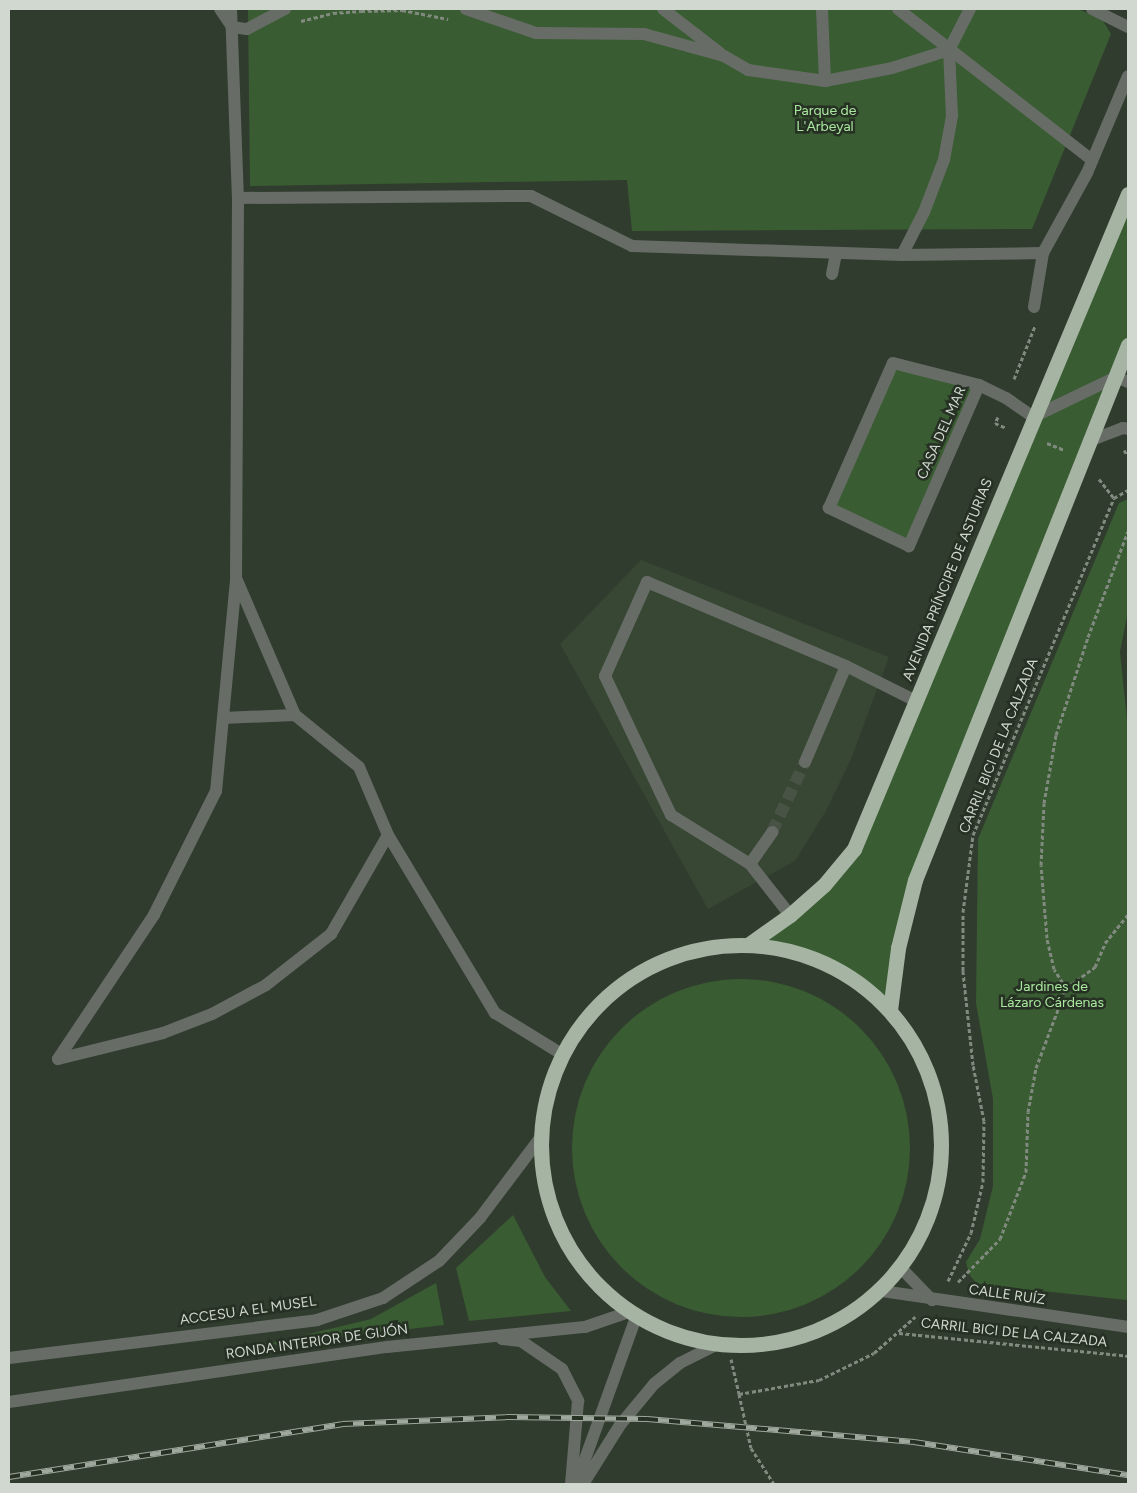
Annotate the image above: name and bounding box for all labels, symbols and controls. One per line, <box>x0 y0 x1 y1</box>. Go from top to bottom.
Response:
park label: Parque de L'Arbeyal <box>794 103 856 136</box>
street label: CASA DEL MAR <box>914 384 970 482</box>
street label: AVENIDA PRÍNCIPE DE ASTURIAS <box>900 476 996 684</box>
street label: CARRIL BICI DE LA CALZADA <box>956 656 1042 836</box>
park label: Jardines de Lázaro Cárdenas <box>1000 979 1104 1012</box>
street label: CALLE RUÍZ <box>968 1281 1046 1309</box>
street label: ACCESU A EL MUSEL <box>179 1293 317 1329</box>
street label: CARRIL BICI DE LA CALZADA <box>920 1315 1108 1351</box>
street label: RONDA INTERIOR DE GIJÓN <box>225 1321 409 1363</box>

